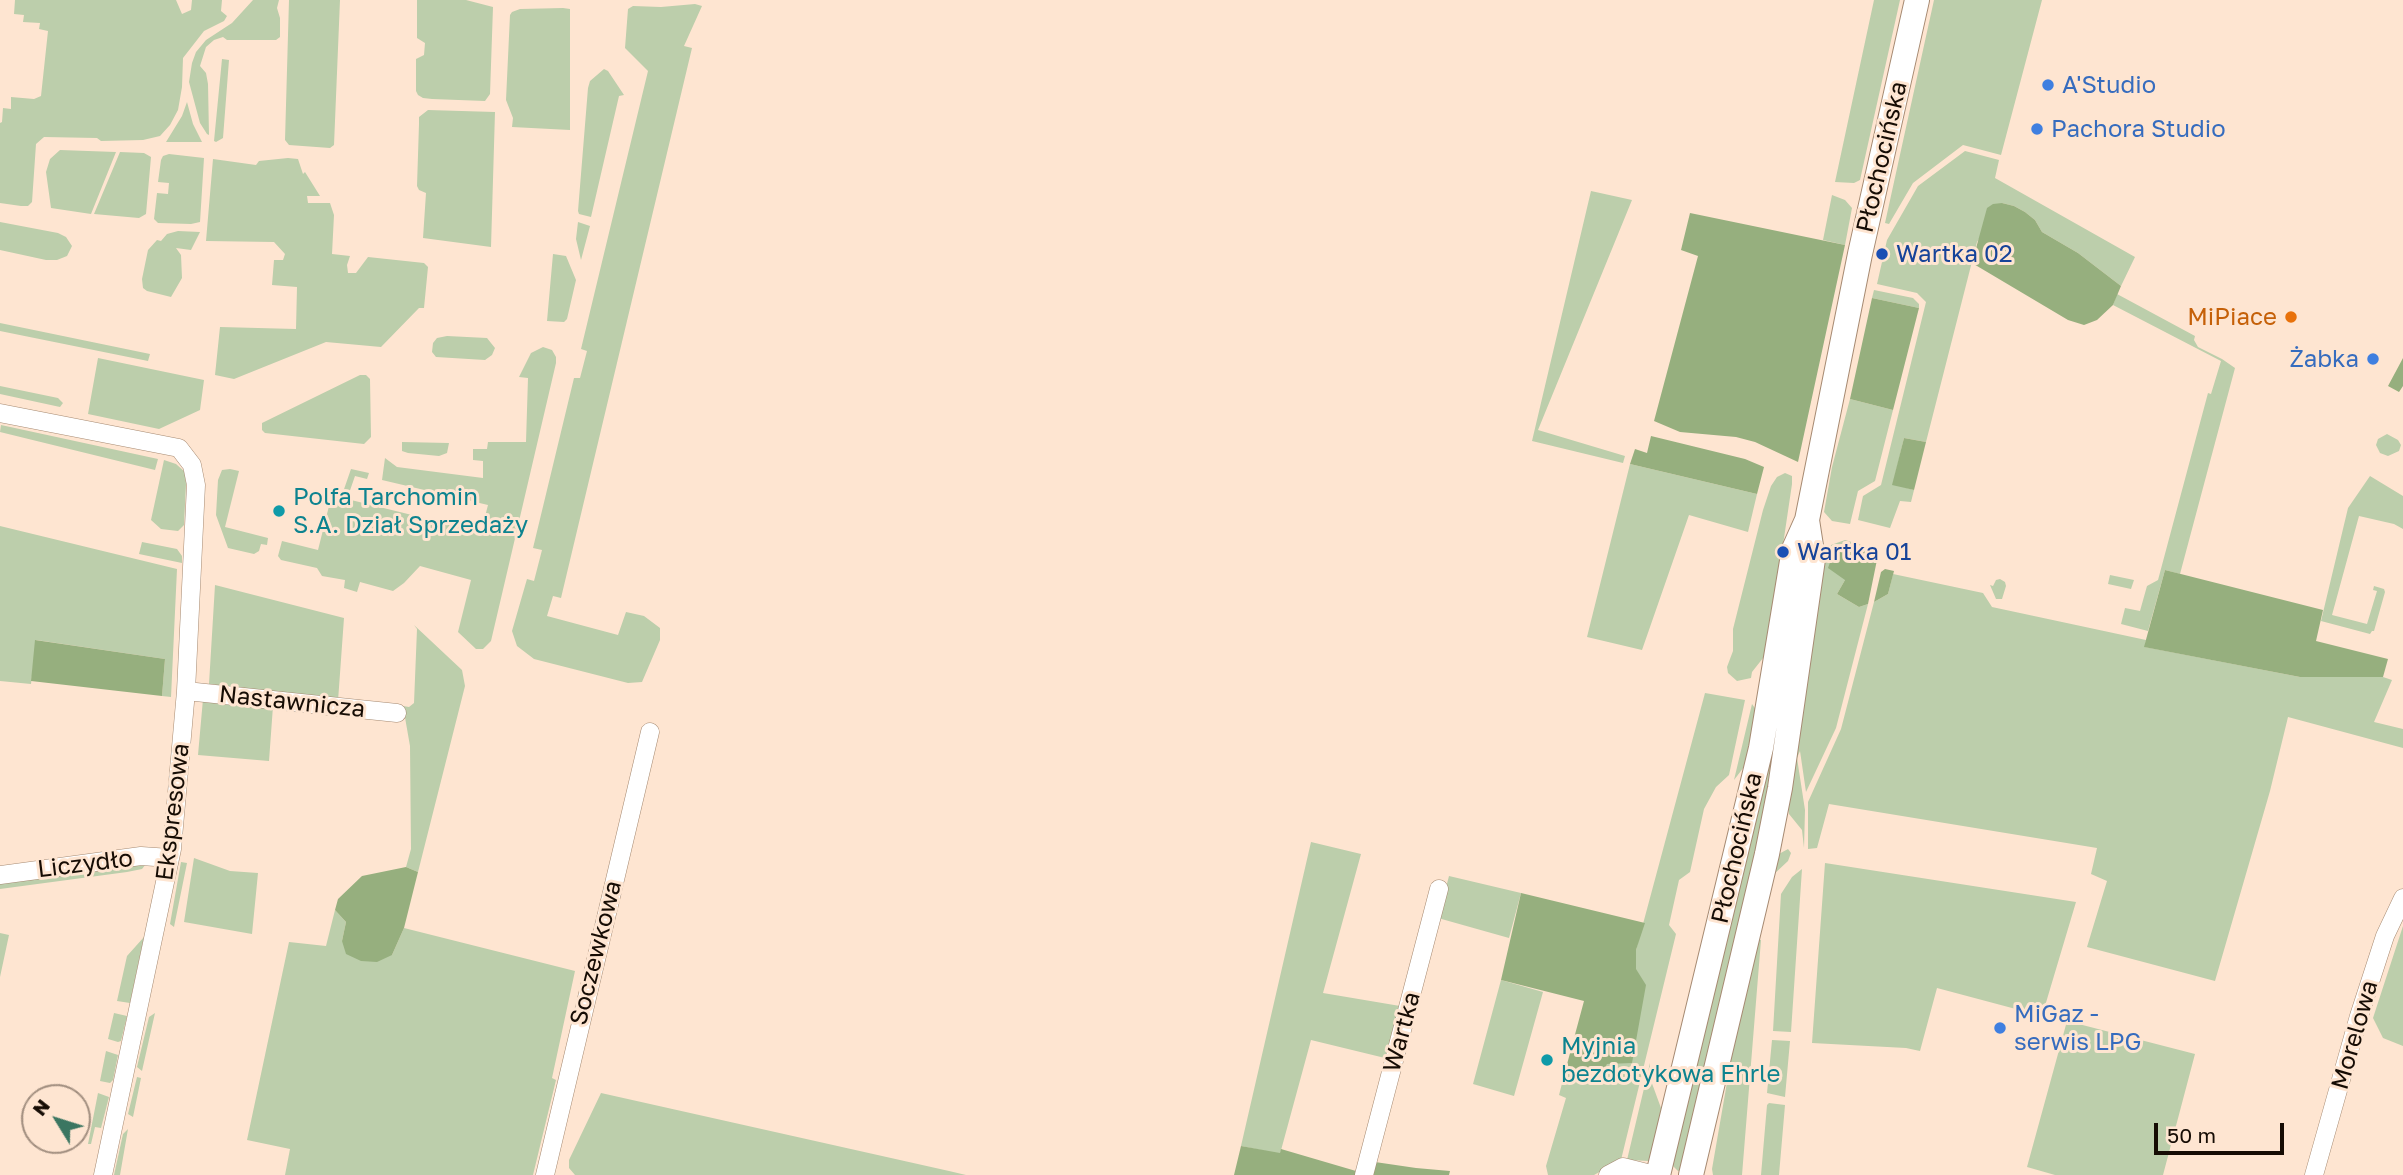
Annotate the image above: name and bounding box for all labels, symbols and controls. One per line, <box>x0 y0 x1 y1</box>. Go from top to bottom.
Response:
place label: A'Studio <box>2062 71 2156 99</box>
marker: A'Studio <box>2040 77 2056 93</box>
street label: Płochocińska <box>1851 79 1913 235</box>
place label: Pachora Studio <box>2051 115 2226 143</box>
marker: Pachora Studio <box>2029 121 2045 137</box>
place label: Wartka 02 <box>1896 240 2013 268</box>
marker: Wartka 02 <box>1874 246 1890 262</box>
place label: MiPiace <box>2187 303 2277 331</box>
marker: MiPiace <box>2283 309 2299 325</box>
place label: Żabka <box>2289 345 2359 373</box>
marker: Żabka <box>2365 351 2381 367</box>
place label: Polfa Tarchomin S.A. Dział Sprzedaży <box>293 483 528 539</box>
marker: Polfa Tarchomin S.A. Dział Sprzedaży <box>271 503 287 519</box>
place label: Wartka 01 <box>1797 538 1911 566</box>
marker: Wartka 01 <box>1775 544 1791 560</box>
street label: Nastawnicza <box>217 680 367 724</box>
street label: Ekspresowa <box>150 742 196 882</box>
street label: Płochocińska <box>1706 770 1768 926</box>
street label: Liczydło <box>36 844 134 884</box>
street label: Soczewkowa <box>564 878 628 1028</box>
street label: Morelowa <box>2326 977 2384 1093</box>
street label: Wartka <box>1377 989 1427 1075</box>
place label: MiGaz - serwis LPG <box>2014 1000 2141 1056</box>
marker: MiGaz - serwis LPG <box>1992 1020 2008 1036</box>
place label: Myjnia bezdotykowa Ehrle <box>1561 1032 1780 1088</box>
marker: Myjnia bezdotykowa Ehrle <box>1539 1052 1555 1068</box>
north arrow <box>21 1084 91 1154</box>
text: N <box>27 1094 54 1120</box>
scale bar <box>2158 1108 2288 1152</box>
text: 50 m <box>2167 1122 2216 1148</box>

